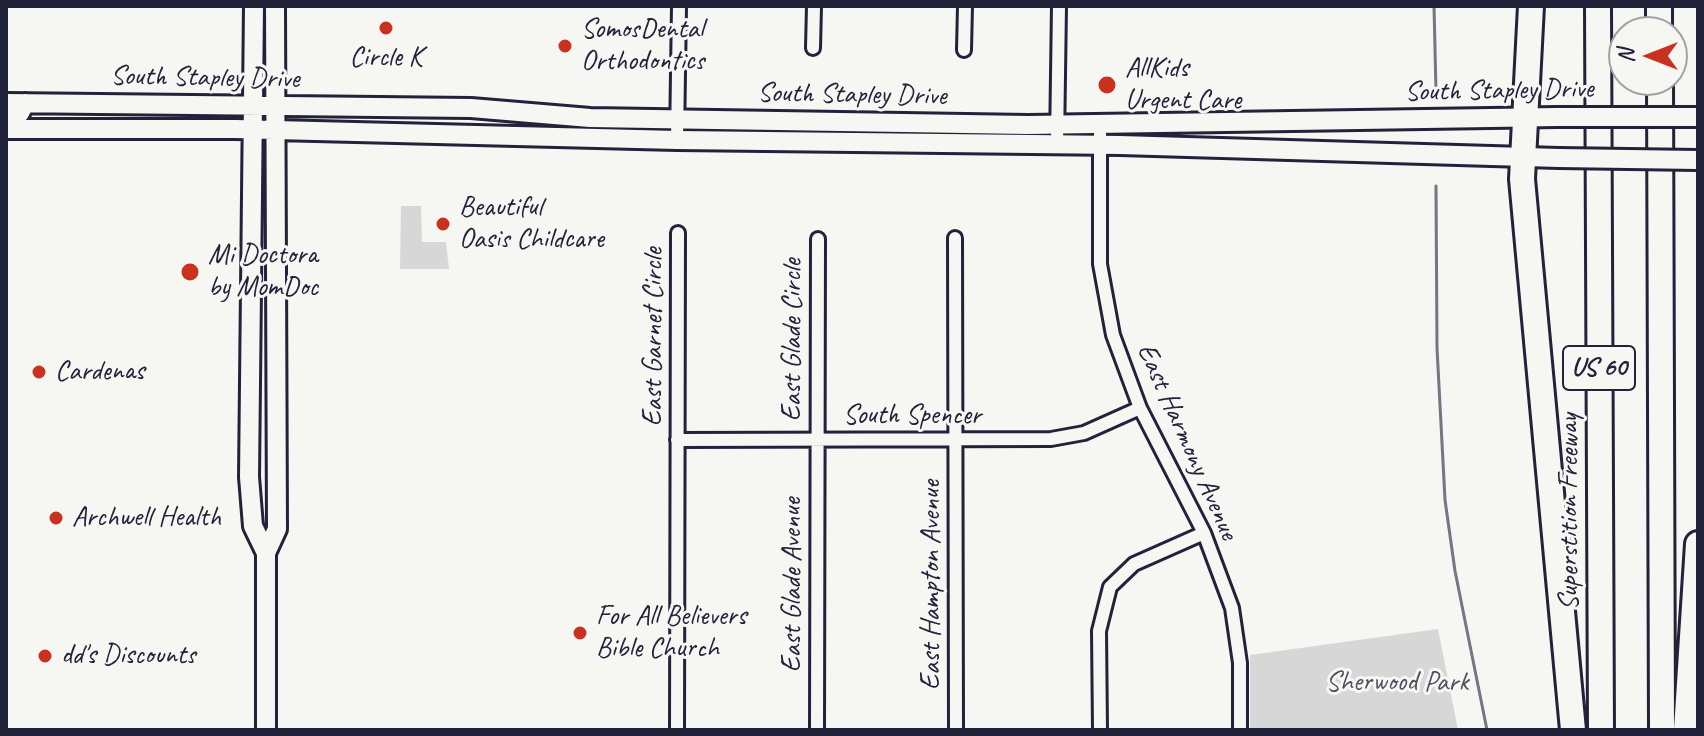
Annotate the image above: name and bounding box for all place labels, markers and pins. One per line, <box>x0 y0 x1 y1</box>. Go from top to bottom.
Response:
place label: SomosDental Orthodontics <box>581 13 704 79</box>
marker: Circle K <box>377 19 395 37</box>
marker: SomosDental Orthodontics <box>556 37 574 55</box>
place label: Circle K <box>350 41 422 75</box>
place label: AllKids Urgent Care <box>1125 52 1241 118</box>
marker: AllKids Urgent Care <box>1096 74 1118 96</box>
place label: Beautiful Oasis Childcare <box>459 191 604 257</box>
marker: Beautiful Oasis Childcare <box>434 215 452 233</box>
place label: Mi Doctora by MomDoc <box>208 239 318 305</box>
marker: Mi Doctora by MomDoc <box>179 261 201 283</box>
place label: Cardenas <box>55 355 144 389</box>
marker: Cardenas <box>30 363 48 381</box>
place label: Archwell Health <box>72 501 221 535</box>
marker: Archwell Health <box>47 509 65 527</box>
place label: For All Believers Bible Church <box>596 600 746 666</box>
marker: For All Believers Bible Church <box>571 624 589 642</box>
place label: dd's Discounts <box>61 639 195 673</box>
marker: dd's Discounts <box>36 647 54 665</box>

